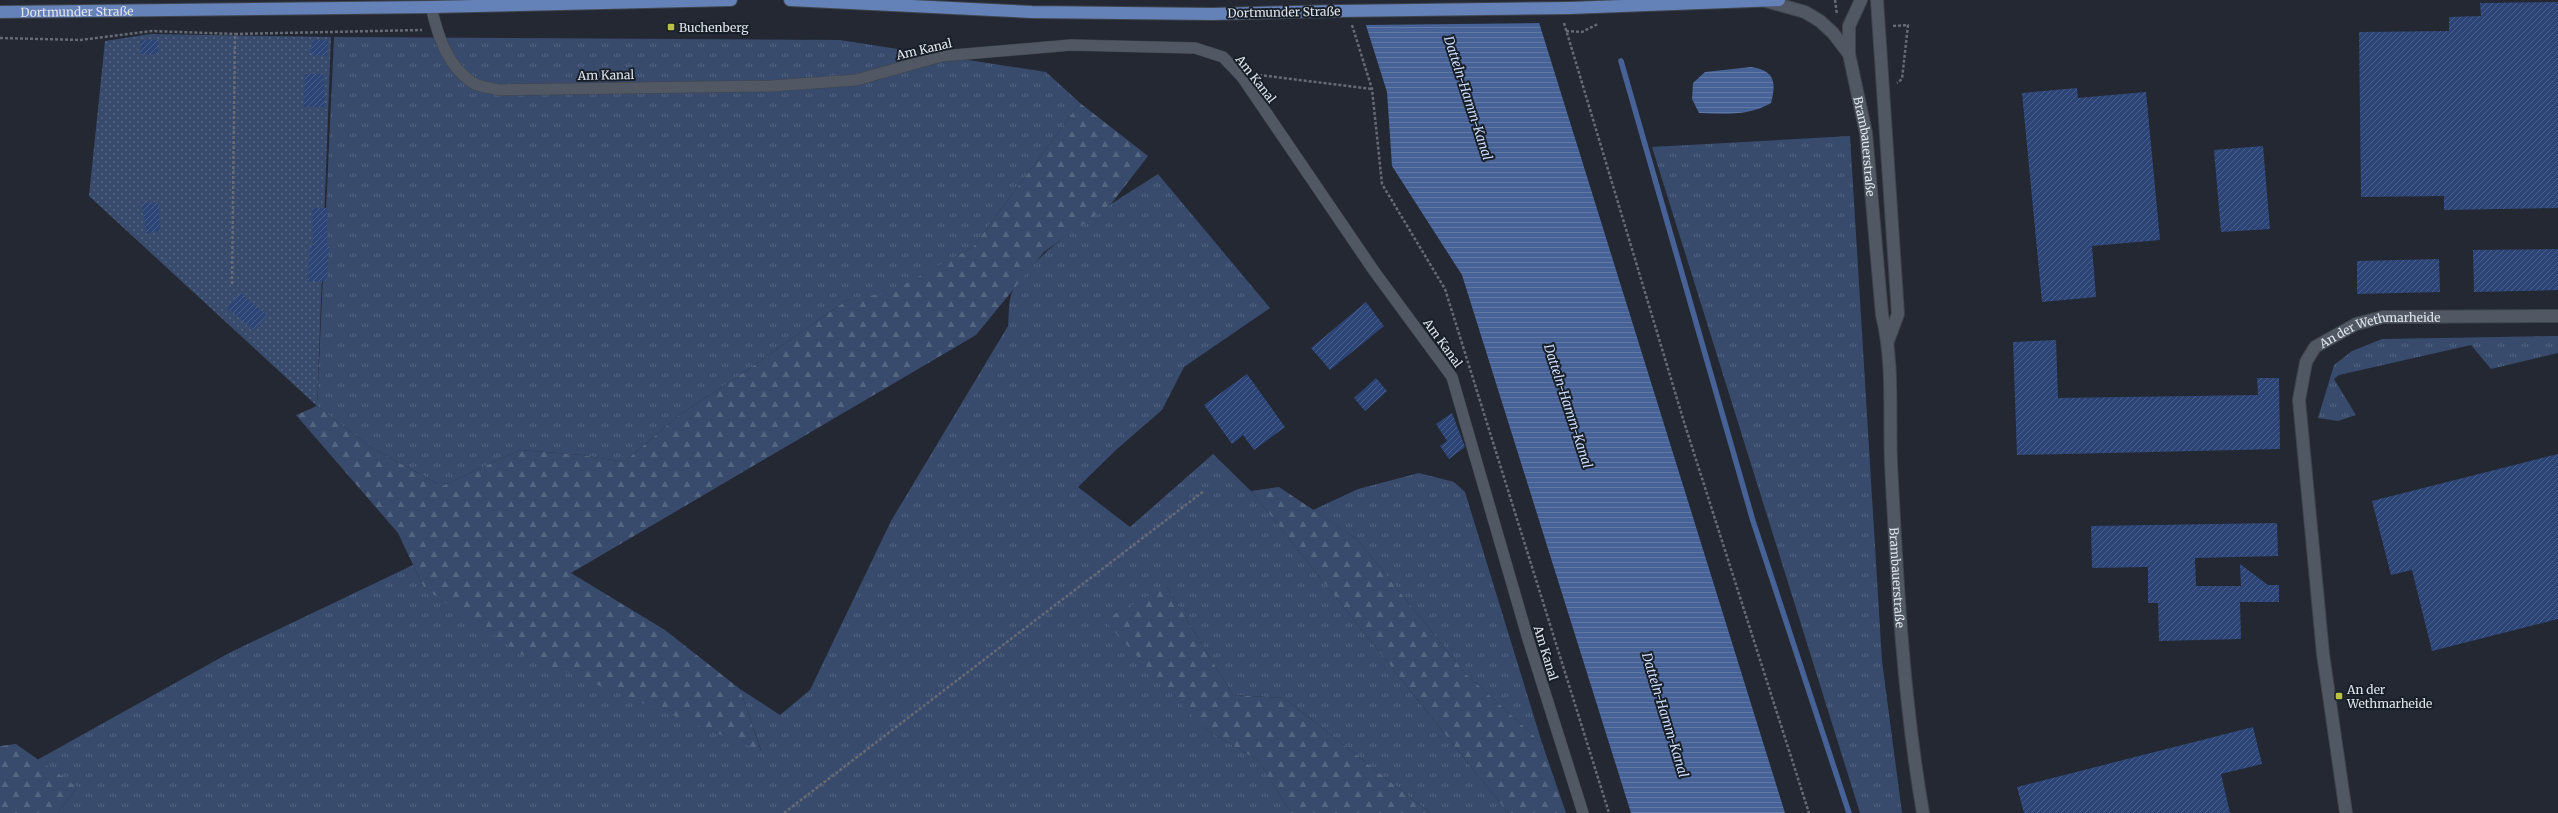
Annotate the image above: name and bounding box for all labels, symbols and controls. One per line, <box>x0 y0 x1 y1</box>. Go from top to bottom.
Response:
street label: Dortmunder Straße <box>20 3 134 19</box>
street label: Dortmunder Straße <box>1227 4 1341 20</box>
place label: Buchenberg <box>679 20 749 35</box>
marker: Buchenberg <box>666 22 676 32</box>
water label: Datteln-Hamm-Kanal <box>1440 33 1496 162</box>
street label: Am Kanal <box>894 35 953 63</box>
street label: Am Kanal <box>1232 51 1279 106</box>
street label: Am Kanal <box>577 67 635 83</box>
street label: Brambauerstraße <box>1851 95 1879 197</box>
street label: An der Wethmarheide <box>2316 309 2440 351</box>
street label: Am Kanal <box>1420 315 1466 370</box>
water label: Datteln-Hamm-Kanal <box>1540 341 1596 470</box>
street label: Brambauerstraße <box>1887 527 1908 628</box>
street label: Am Kanal <box>1530 623 1562 682</box>
water label: Datteln-Hamm-Kanal <box>1638 650 1692 780</box>
place label: An der Wethmarheide <box>2346 682 2432 711</box>
marker: An der Wethmarheide <box>2334 691 2344 701</box>

